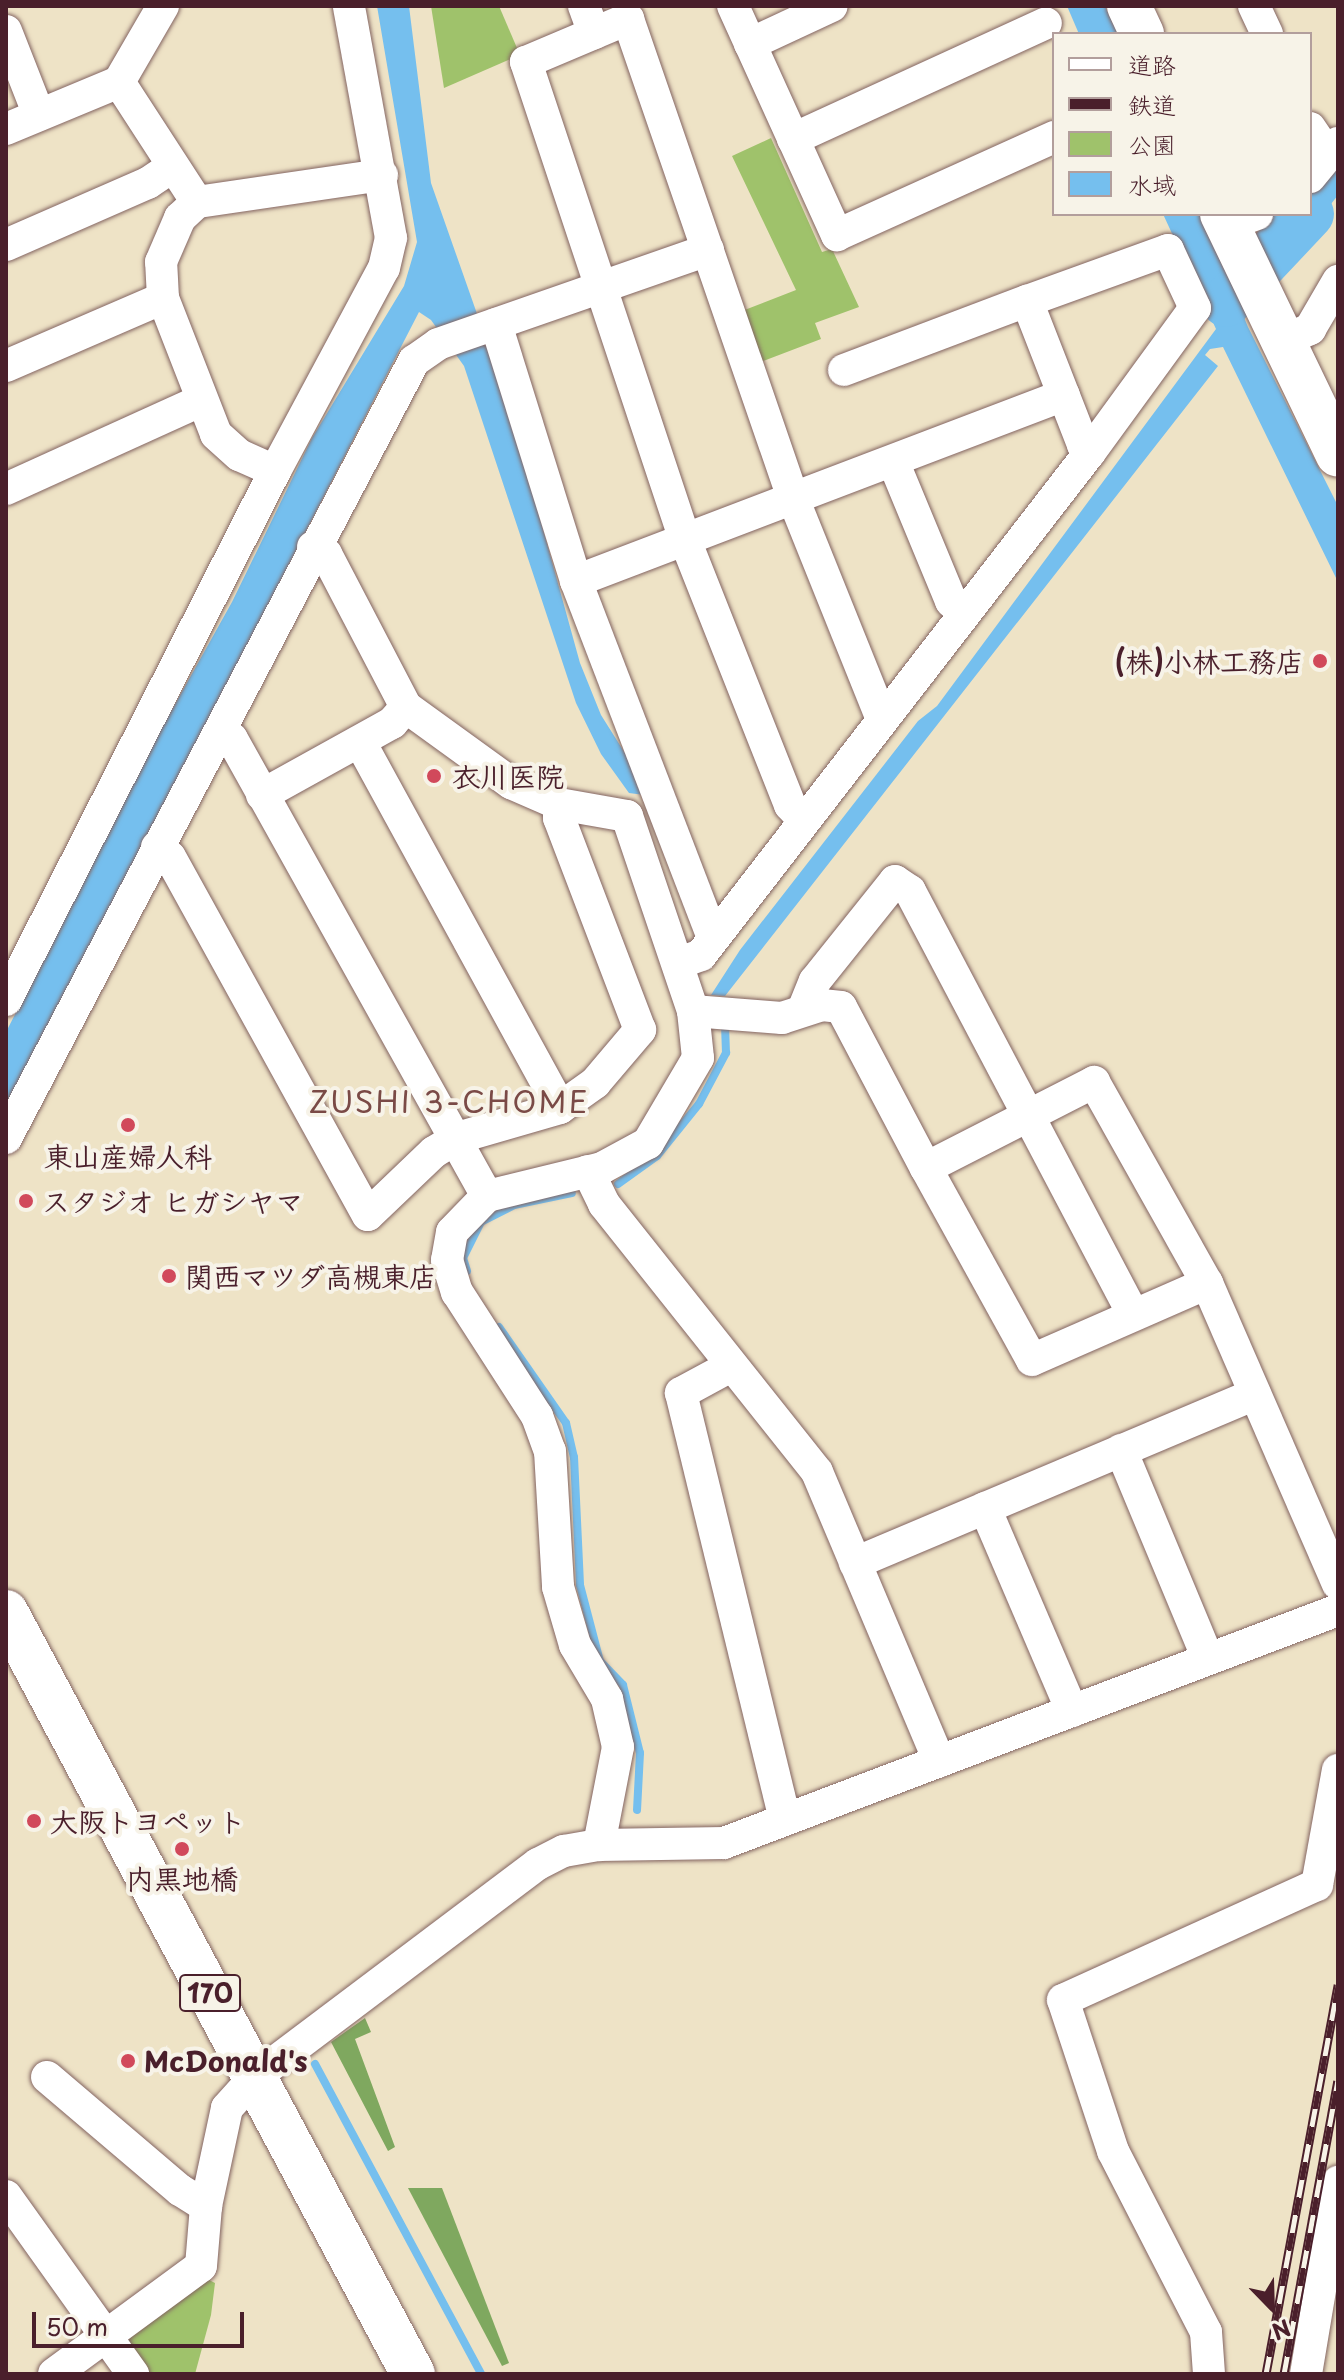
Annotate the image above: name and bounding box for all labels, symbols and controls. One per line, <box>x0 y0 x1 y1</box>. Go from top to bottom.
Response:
legend <box>1052 32 1312 216</box>
text: 道路 <box>1128 46 1176 82</box>
text: 鉄道 <box>1128 86 1176 122</box>
text: 公園 <box>1128 126 1176 162</box>
text: 水域 <box>1128 166 1176 202</box>
place label: (株)小林工務店 <box>1115 644 1304 678</box>
marker: (株)小林工務店 <box>1311 652 1329 670</box>
place label: 衣川医院 <box>452 759 564 793</box>
marker: 衣川医院 <box>423 765 445 787</box>
district label: ZUSHI 3-CHOME <box>309 1083 589 1119</box>
marker: 東山産婦人科 <box>117 1114 139 1136</box>
place label: 東山産婦人科 <box>44 1139 212 1173</box>
place label: スタジオ ヒガシヤマ <box>42 1184 303 1218</box>
marker: スタジオ ヒガシヤマ <box>17 1192 35 1210</box>
place label: 関西マツダ高槻東店 <box>185 1259 437 1293</box>
marker: 関西マツダ高槻東店 <box>160 1267 178 1285</box>
place label: 大阪トヨペット <box>50 1804 246 1838</box>
marker: 大阪トヨペット <box>25 1812 43 1830</box>
marker: 内黒地橋 <box>173 1840 191 1858</box>
place label: 内黒地橋 <box>126 1861 238 1895</box>
road number: 170 <box>178 1971 242 2015</box>
place label: McDonald's <box>144 2044 308 2078</box>
marker: McDonald's <box>119 2052 137 2070</box>
north arrow <box>1232 2268 1312 2348</box>
scale bar <box>36 2296 248 2346</box>
text: 50 m <box>46 2308 108 2344</box>
text: N <box>1267 2312 1296 2349</box>

